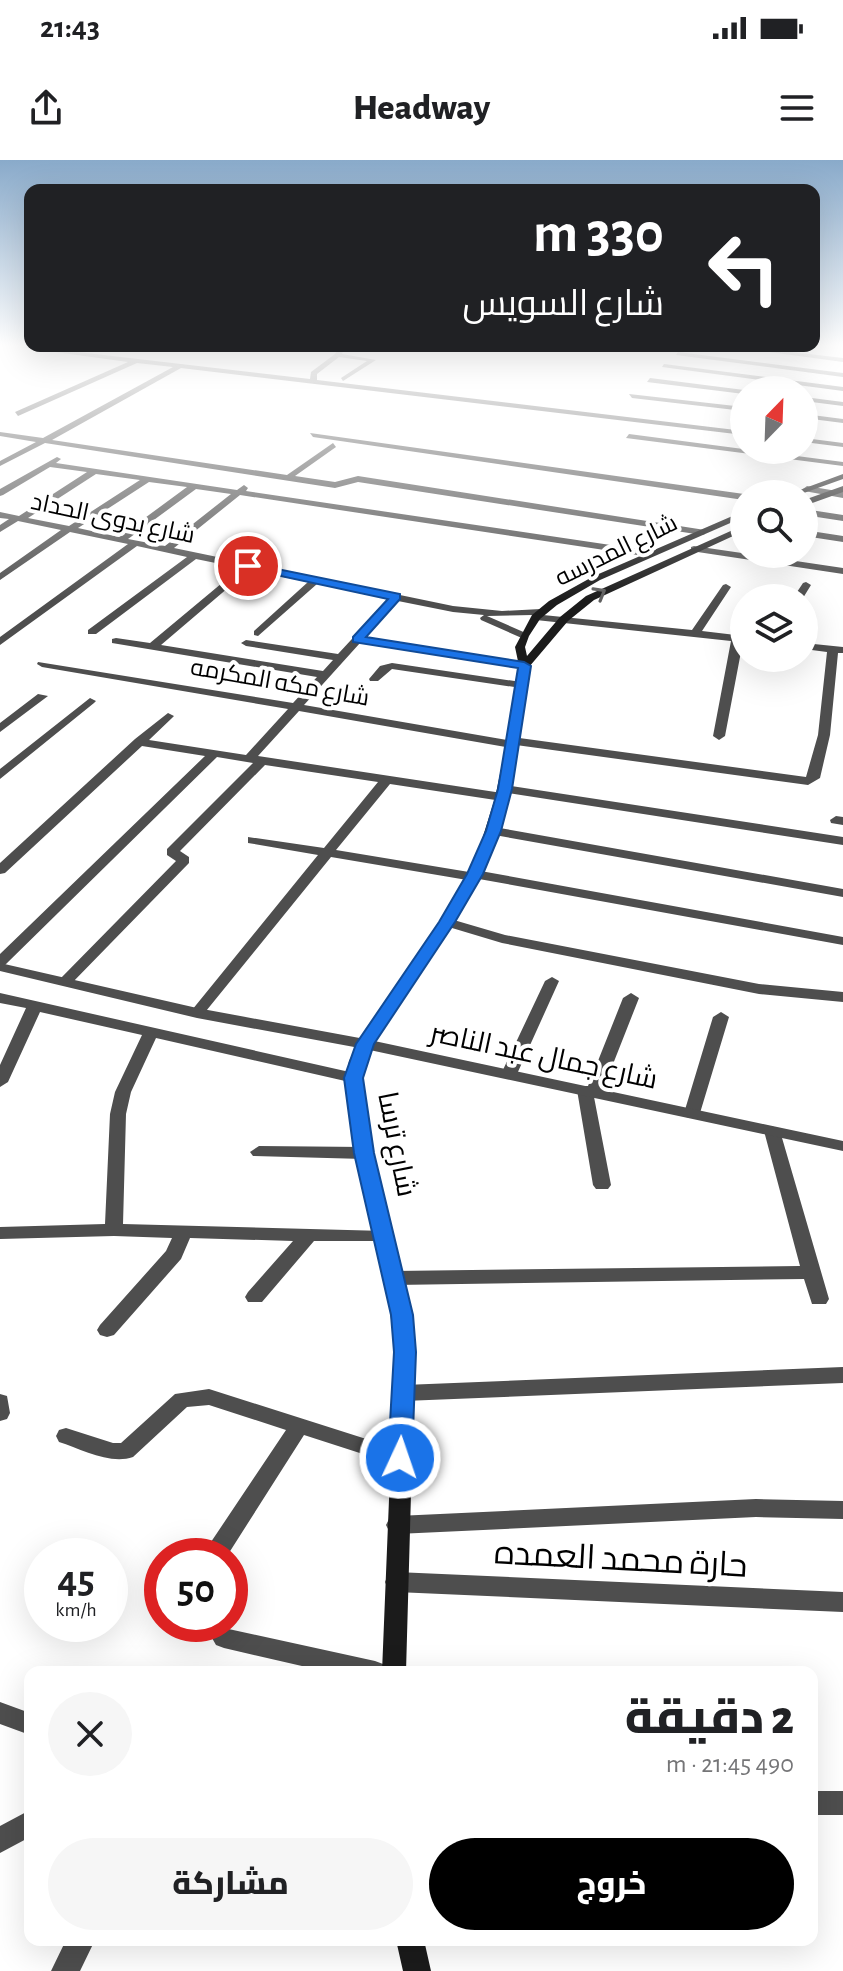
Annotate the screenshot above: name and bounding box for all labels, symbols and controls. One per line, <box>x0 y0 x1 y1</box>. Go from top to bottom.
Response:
text: 21:43 <box>40 13 100 43</box>
icon: share <box>24 86 68 130</box>
icon: menu <box>775 86 819 130</box>
text: Headway <box>353 90 490 126</box>
text: 330 m <box>533 206 664 262</box>
icon: left <box>692 216 796 320</box>
text: شارع السويس <box>462 286 664 322</box>
north arrow <box>730 376 818 464</box>
map controls <box>730 376 818 672</box>
button: search <box>730 480 818 568</box>
street label: شارع بدوى الحداد <box>28 489 197 551</box>
street label: شارع المدرسه <box>551 510 683 593</box>
pin <box>214 532 282 600</box>
icon: arrive <box>226 544 270 588</box>
button: layers <box>730 584 818 672</box>
one-way arrow <box>591 587 606 603</box>
street label: شارع مكه المكرمه <box>188 654 371 713</box>
street label: شارع جمال عبد الناصر <box>425 1018 660 1098</box>
street label: شارع ترسا <box>369 1089 421 1200</box>
position arrow <box>358 1416 442 1500</box>
street label: حارة محمد العمده <box>493 1536 748 1585</box>
speed limit sign: 50 <box>144 1538 248 1642</box>
text: 45 <box>57 1560 95 1600</box>
text: km/h <box>55 1600 97 1620</box>
button: close <box>48 1692 132 1776</box>
text: 2 دقيقة <box>625 1695 794 1743</box>
text: 490 m · 21:45 <box>666 1751 794 1777</box>
button: مشاركة <box>48 1838 413 1930</box>
button: خروج <box>429 1838 794 1930</box>

